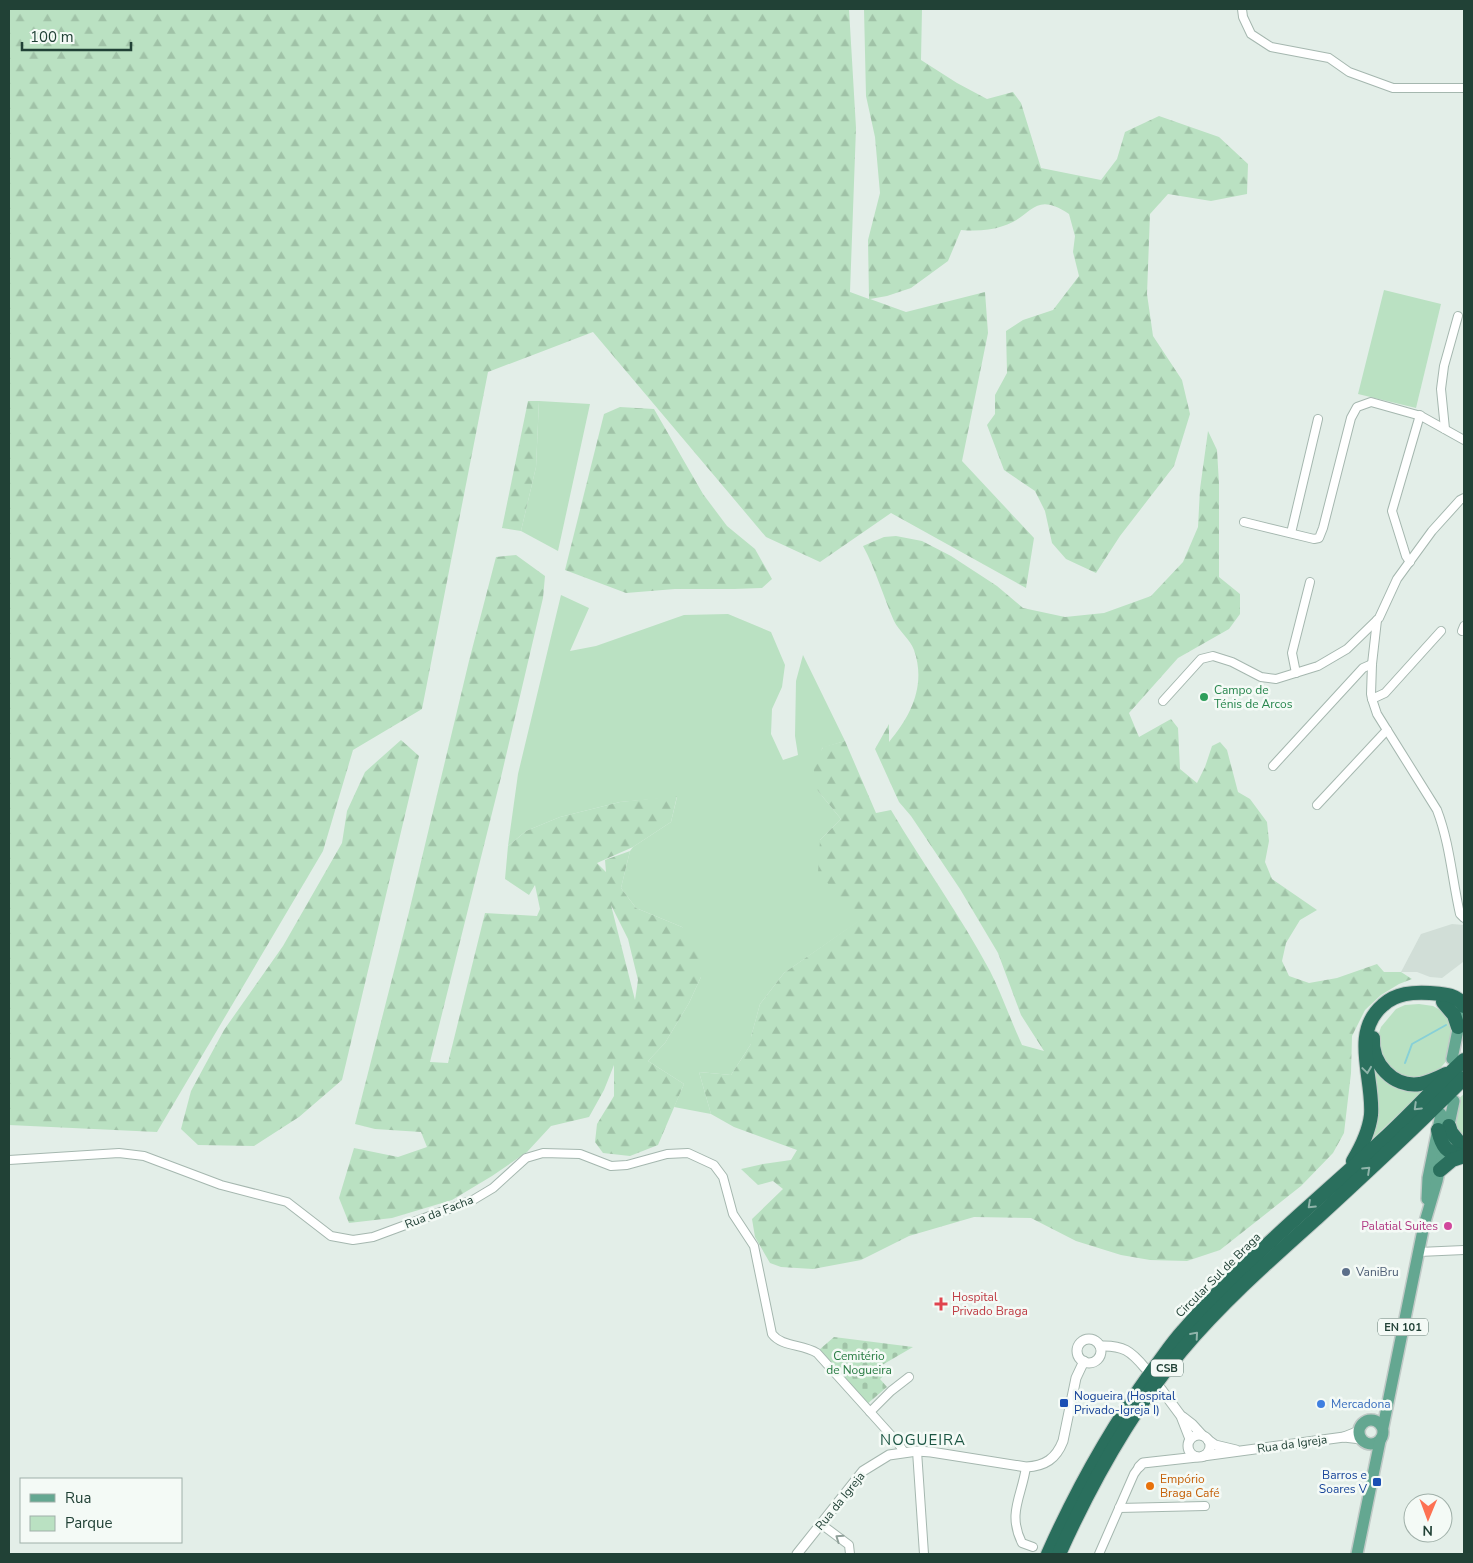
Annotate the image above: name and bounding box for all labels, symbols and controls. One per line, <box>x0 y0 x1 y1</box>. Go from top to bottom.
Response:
scale bar <box>22 20 131 52</box>
text: 100 m <box>30 27 74 47</box>
place label: Campo de Ténis de Arcos <box>1214 682 1293 712</box>
marker: Campo de Ténis de Arcos <box>1198 691 1210 703</box>
one-way arrow <box>1361 1066 1372 1074</box>
one-way arrow <box>1414 1101 1423 1110</box>
one-way arrow <box>1361 1167 1370 1176</box>
street label: Rua da Facha <box>402 1192 476 1232</box>
one-way arrow <box>1308 1199 1317 1208</box>
place label: Palatial Suites <box>1361 1218 1438 1234</box>
marker: Palatial Suites <box>1442 1220 1454 1232</box>
street label: Circular Sul de Braga <box>1172 1229 1264 1321</box>
place label: VaniBru <box>1355 1264 1399 1280</box>
marker: VaniBru <box>1340 1266 1352 1278</box>
place label: Hospital Privado Braga <box>952 1289 1028 1319</box>
marker: Hospital Privado Braga <box>934 1297 948 1311</box>
road number: EN 101 <box>1378 1318 1428 1335</box>
one-way arrow <box>1189 1332 1198 1341</box>
park label: Cemitério de Nogueira <box>826 1348 892 1378</box>
road number: CSB <box>1151 1360 1183 1376</box>
place label: Nogueira (Hospital Privado-Igreja I) <box>1074 1388 1176 1418</box>
place label: Mercadona <box>1331 1396 1391 1412</box>
marker: Nogueira (Hospital Privado-Igreja I) <box>1058 1397 1070 1409</box>
marker: Mercadona <box>1315 1398 1327 1410</box>
district label: NOGUEIRA <box>880 1430 966 1450</box>
street label: Rua da Igreja <box>1256 1431 1328 1457</box>
place label: Barros e Soares V <box>1319 1467 1368 1497</box>
street label: Rua da Igreja <box>812 1469 868 1533</box>
place label: Empório Braga Café <box>1160 1471 1220 1501</box>
marker: Barros e Soares V <box>1371 1476 1383 1488</box>
legend <box>20 1478 182 1543</box>
marker: Empório Braga Café <box>1144 1480 1156 1492</box>
text: Rua <box>65 1488 91 1508</box>
north arrow <box>1403 1493 1453 1543</box>
text: Parque <box>65 1513 113 1533</box>
text: N <box>1422 1521 1433 1540</box>
one-way arrow <box>835 1535 844 1544</box>

